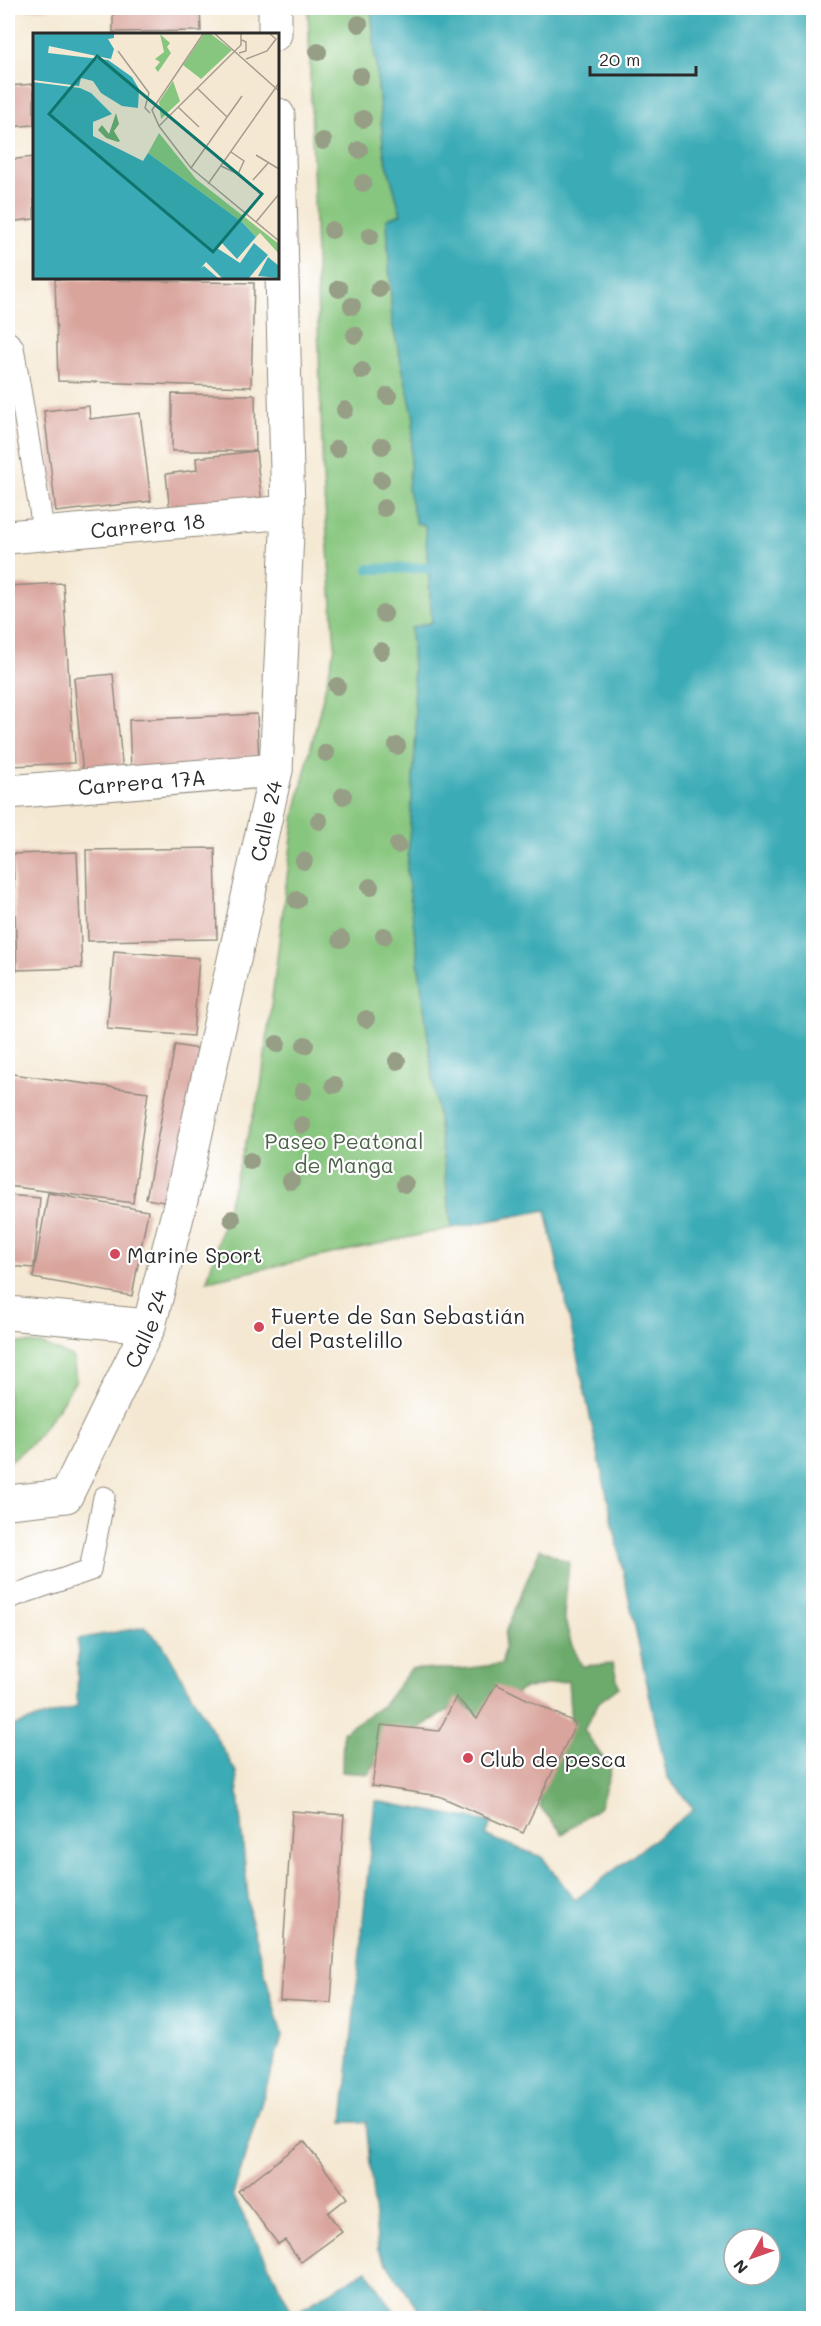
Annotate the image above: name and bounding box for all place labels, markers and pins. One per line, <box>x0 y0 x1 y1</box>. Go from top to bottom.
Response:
place label: Marine Sport <box>127 1241 262 1268</box>
marker: Marine Sport <box>108 1247 122 1261</box>
place label: Fuerte de San Sebastián del Pastelillo <box>271 1302 525 1353</box>
marker: Fuerte de San Sebastián del Pastelillo <box>252 1320 266 1334</box>
place label: Club de pesca <box>480 1745 626 1772</box>
marker: Club de pesca <box>461 1751 475 1765</box>

